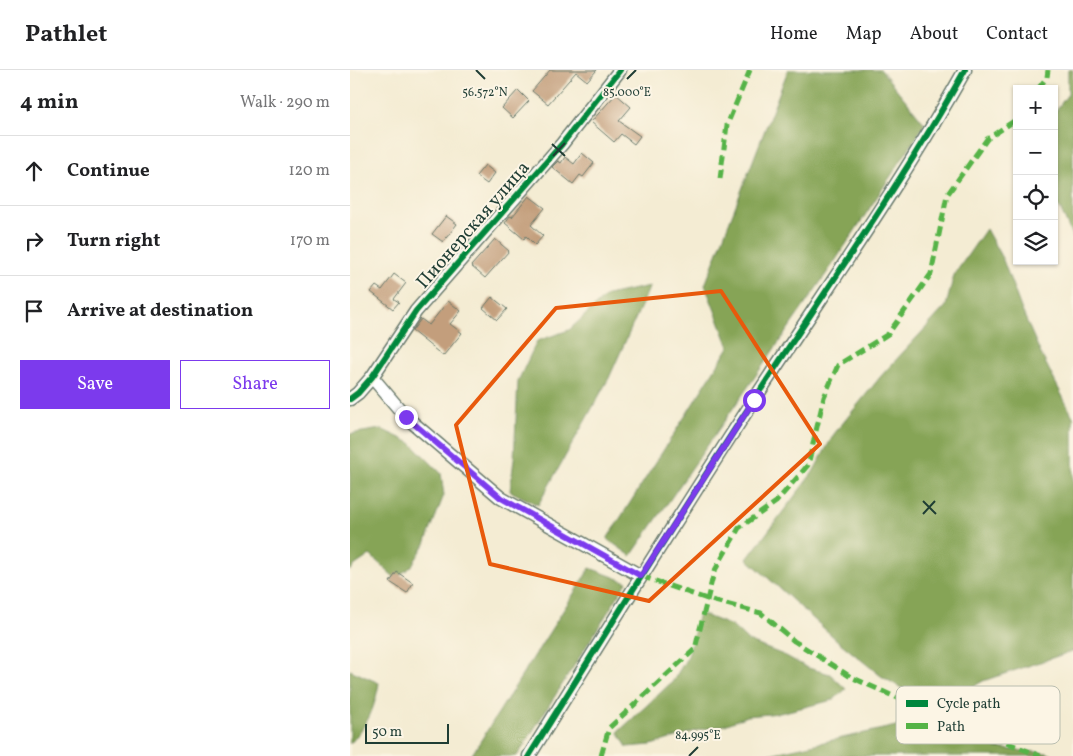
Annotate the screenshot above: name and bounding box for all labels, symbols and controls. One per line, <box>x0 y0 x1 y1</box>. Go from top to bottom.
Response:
text: Pathlet <box>25 18 107 52</box>
text: Home <box>770 22 818 47</box>
text: Map <box>846 22 882 47</box>
text: About <box>910 22 958 47</box>
text: Contact <box>986 22 1048 47</box>
text: 56.572°N <box>462 85 508 101</box>
text: 85.000°E <box>603 85 651 101</box>
map controls <box>1013 85 1058 265</box>
button: + <box>1013 85 1058 130</box>
text: 4 min <box>20 88 79 117</box>
text: Walk · 290 m <box>240 92 330 114</box>
button: − <box>1013 130 1058 175</box>
street label: Пионерская улица <box>411 156 536 295</box>
icon: ahead <box>20 157 48 185</box>
text: Continue <box>67 158 150 184</box>
text: 120 m <box>288 160 330 182</box>
button: locate <box>1013 175 1058 220</box>
button: layers <box>1013 220 1058 265</box>
icon: right <box>20 227 48 255</box>
text: Turn right <box>67 228 160 254</box>
text: 170 m <box>290 230 330 252</box>
icon: arrive <box>20 297 48 325</box>
text: Arrive at destination <box>67 298 253 324</box>
button: Save <box>20 360 170 409</box>
button: Share <box>180 360 330 409</box>
route start <box>743 389 766 412</box>
route end <box>395 406 418 429</box>
legend <box>896 686 1060 744</box>
text: Cycle path <box>937 695 1001 714</box>
text: Path <box>937 718 965 737</box>
scale bar <box>365 721 449 744</box>
text: 50 m <box>372 723 402 742</box>
text: 84.995°E <box>675 728 721 744</box>

